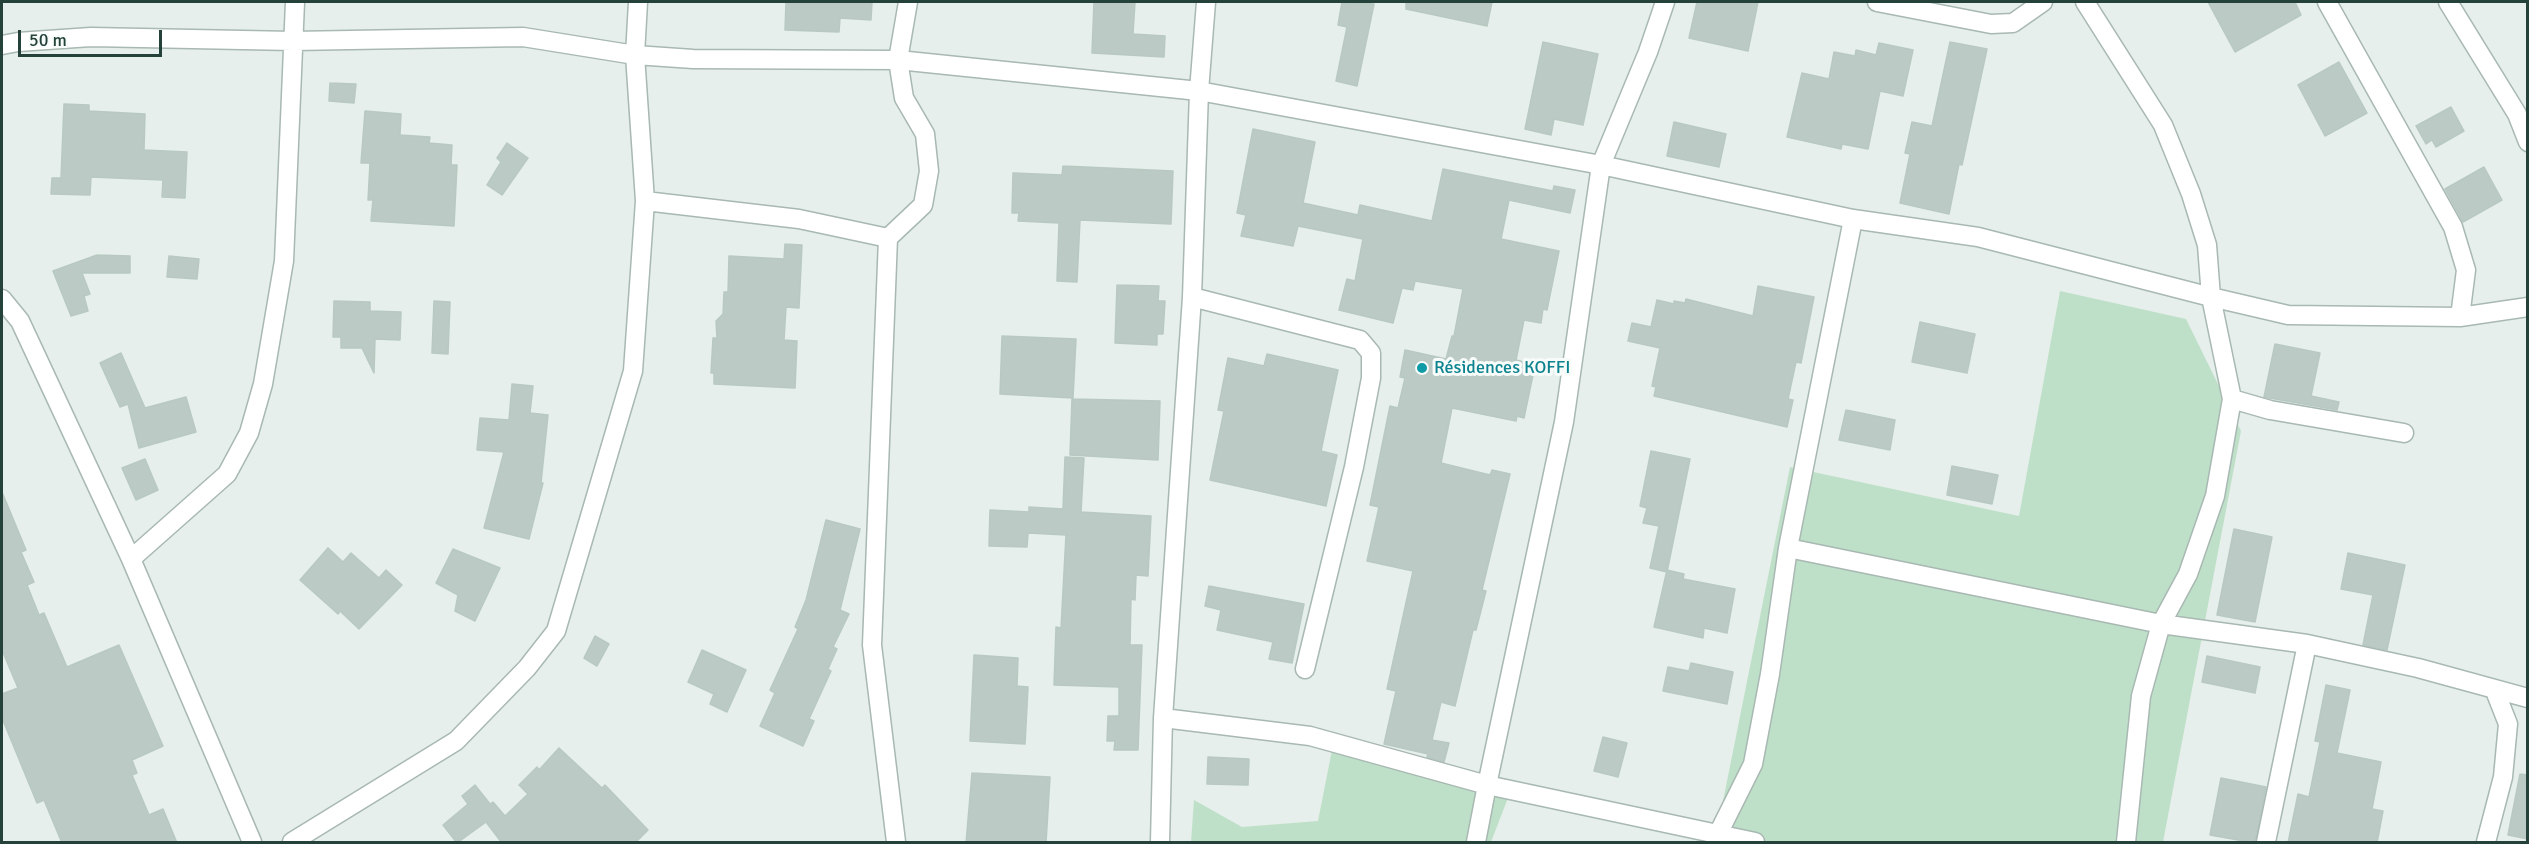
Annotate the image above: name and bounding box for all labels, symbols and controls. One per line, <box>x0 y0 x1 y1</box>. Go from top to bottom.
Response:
scale bar <box>21 18 165 56</box>
text: 50 m <box>29 29 67 51</box>
place label: Résidences KOFFI <box>1434 357 1570 379</box>
marker: Résidences KOFFI <box>1415 361 1429 375</box>

